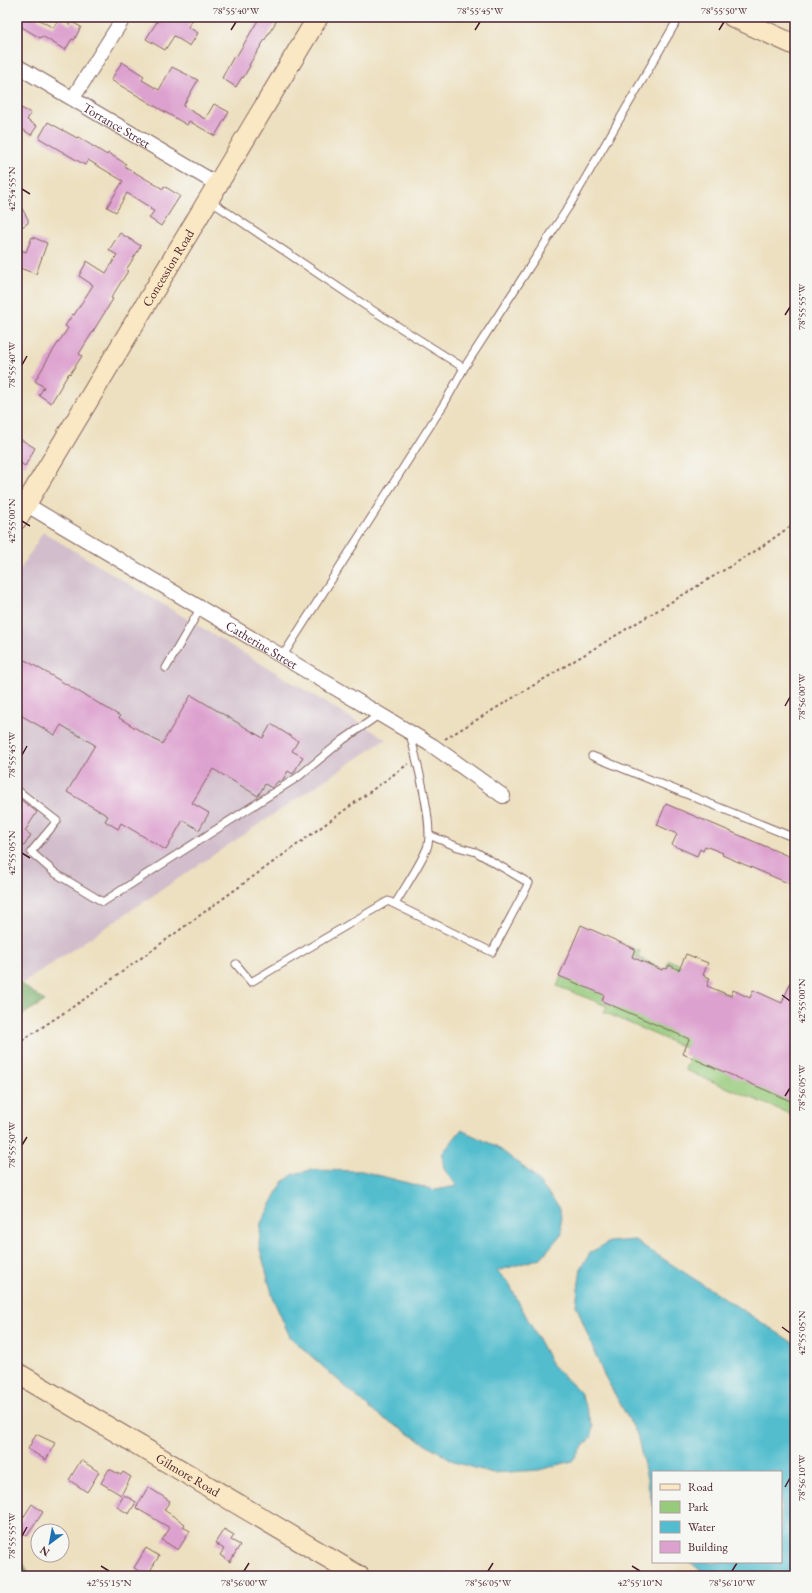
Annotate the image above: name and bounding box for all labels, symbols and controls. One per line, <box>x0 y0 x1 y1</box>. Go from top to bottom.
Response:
text: 78°55'40"W <box>213 4 260 17</box>
text: 78°55'45"W <box>457 4 504 17</box>
text: 78°55'50"W <box>701 4 748 17</box>
street label: Torrance Street <box>80 99 154 152</box>
text: 42°54'55"N <box>5 166 18 211</box>
street label: Concession Road <box>138 226 198 310</box>
text: 78°55'55"W <box>795 283 808 330</box>
text: 78°55'40"W <box>5 341 18 388</box>
text: 42°55'00"N <box>5 498 18 543</box>
street label: Catherine Street <box>223 617 301 673</box>
text: 78°56'00"W <box>795 673 808 720</box>
text: 78°55'45"W <box>5 731 18 778</box>
text: 42°55'05"N <box>5 830 18 875</box>
text: 42°55'00"N <box>795 978 808 1023</box>
text: 78°56'05"W <box>795 1064 808 1111</box>
text: 78°55'50"W <box>5 1121 18 1168</box>
text: 42°55'05"N <box>795 1310 808 1355</box>
street label: Gilmore Road <box>153 1449 223 1501</box>
text: 78°56'10"W <box>795 1454 808 1501</box>
legend <box>652 1471 782 1563</box>
text: Road <box>688 1479 714 1495</box>
text: Park <box>688 1499 709 1515</box>
text: 78°55'55"W <box>5 1512 18 1559</box>
text: Water <box>688 1519 715 1535</box>
north arrow <box>30 1523 70 1563</box>
text: Building <box>688 1539 729 1555</box>
text: N <box>37 1543 52 1560</box>
text: 42°55'15"N <box>87 1576 132 1589</box>
text: 78°56'00"W <box>221 1576 268 1589</box>
text: 78°56'05"W <box>465 1576 512 1589</box>
text: 42°55'10"N <box>618 1576 663 1589</box>
text: 78°56'10"W <box>709 1576 756 1589</box>

